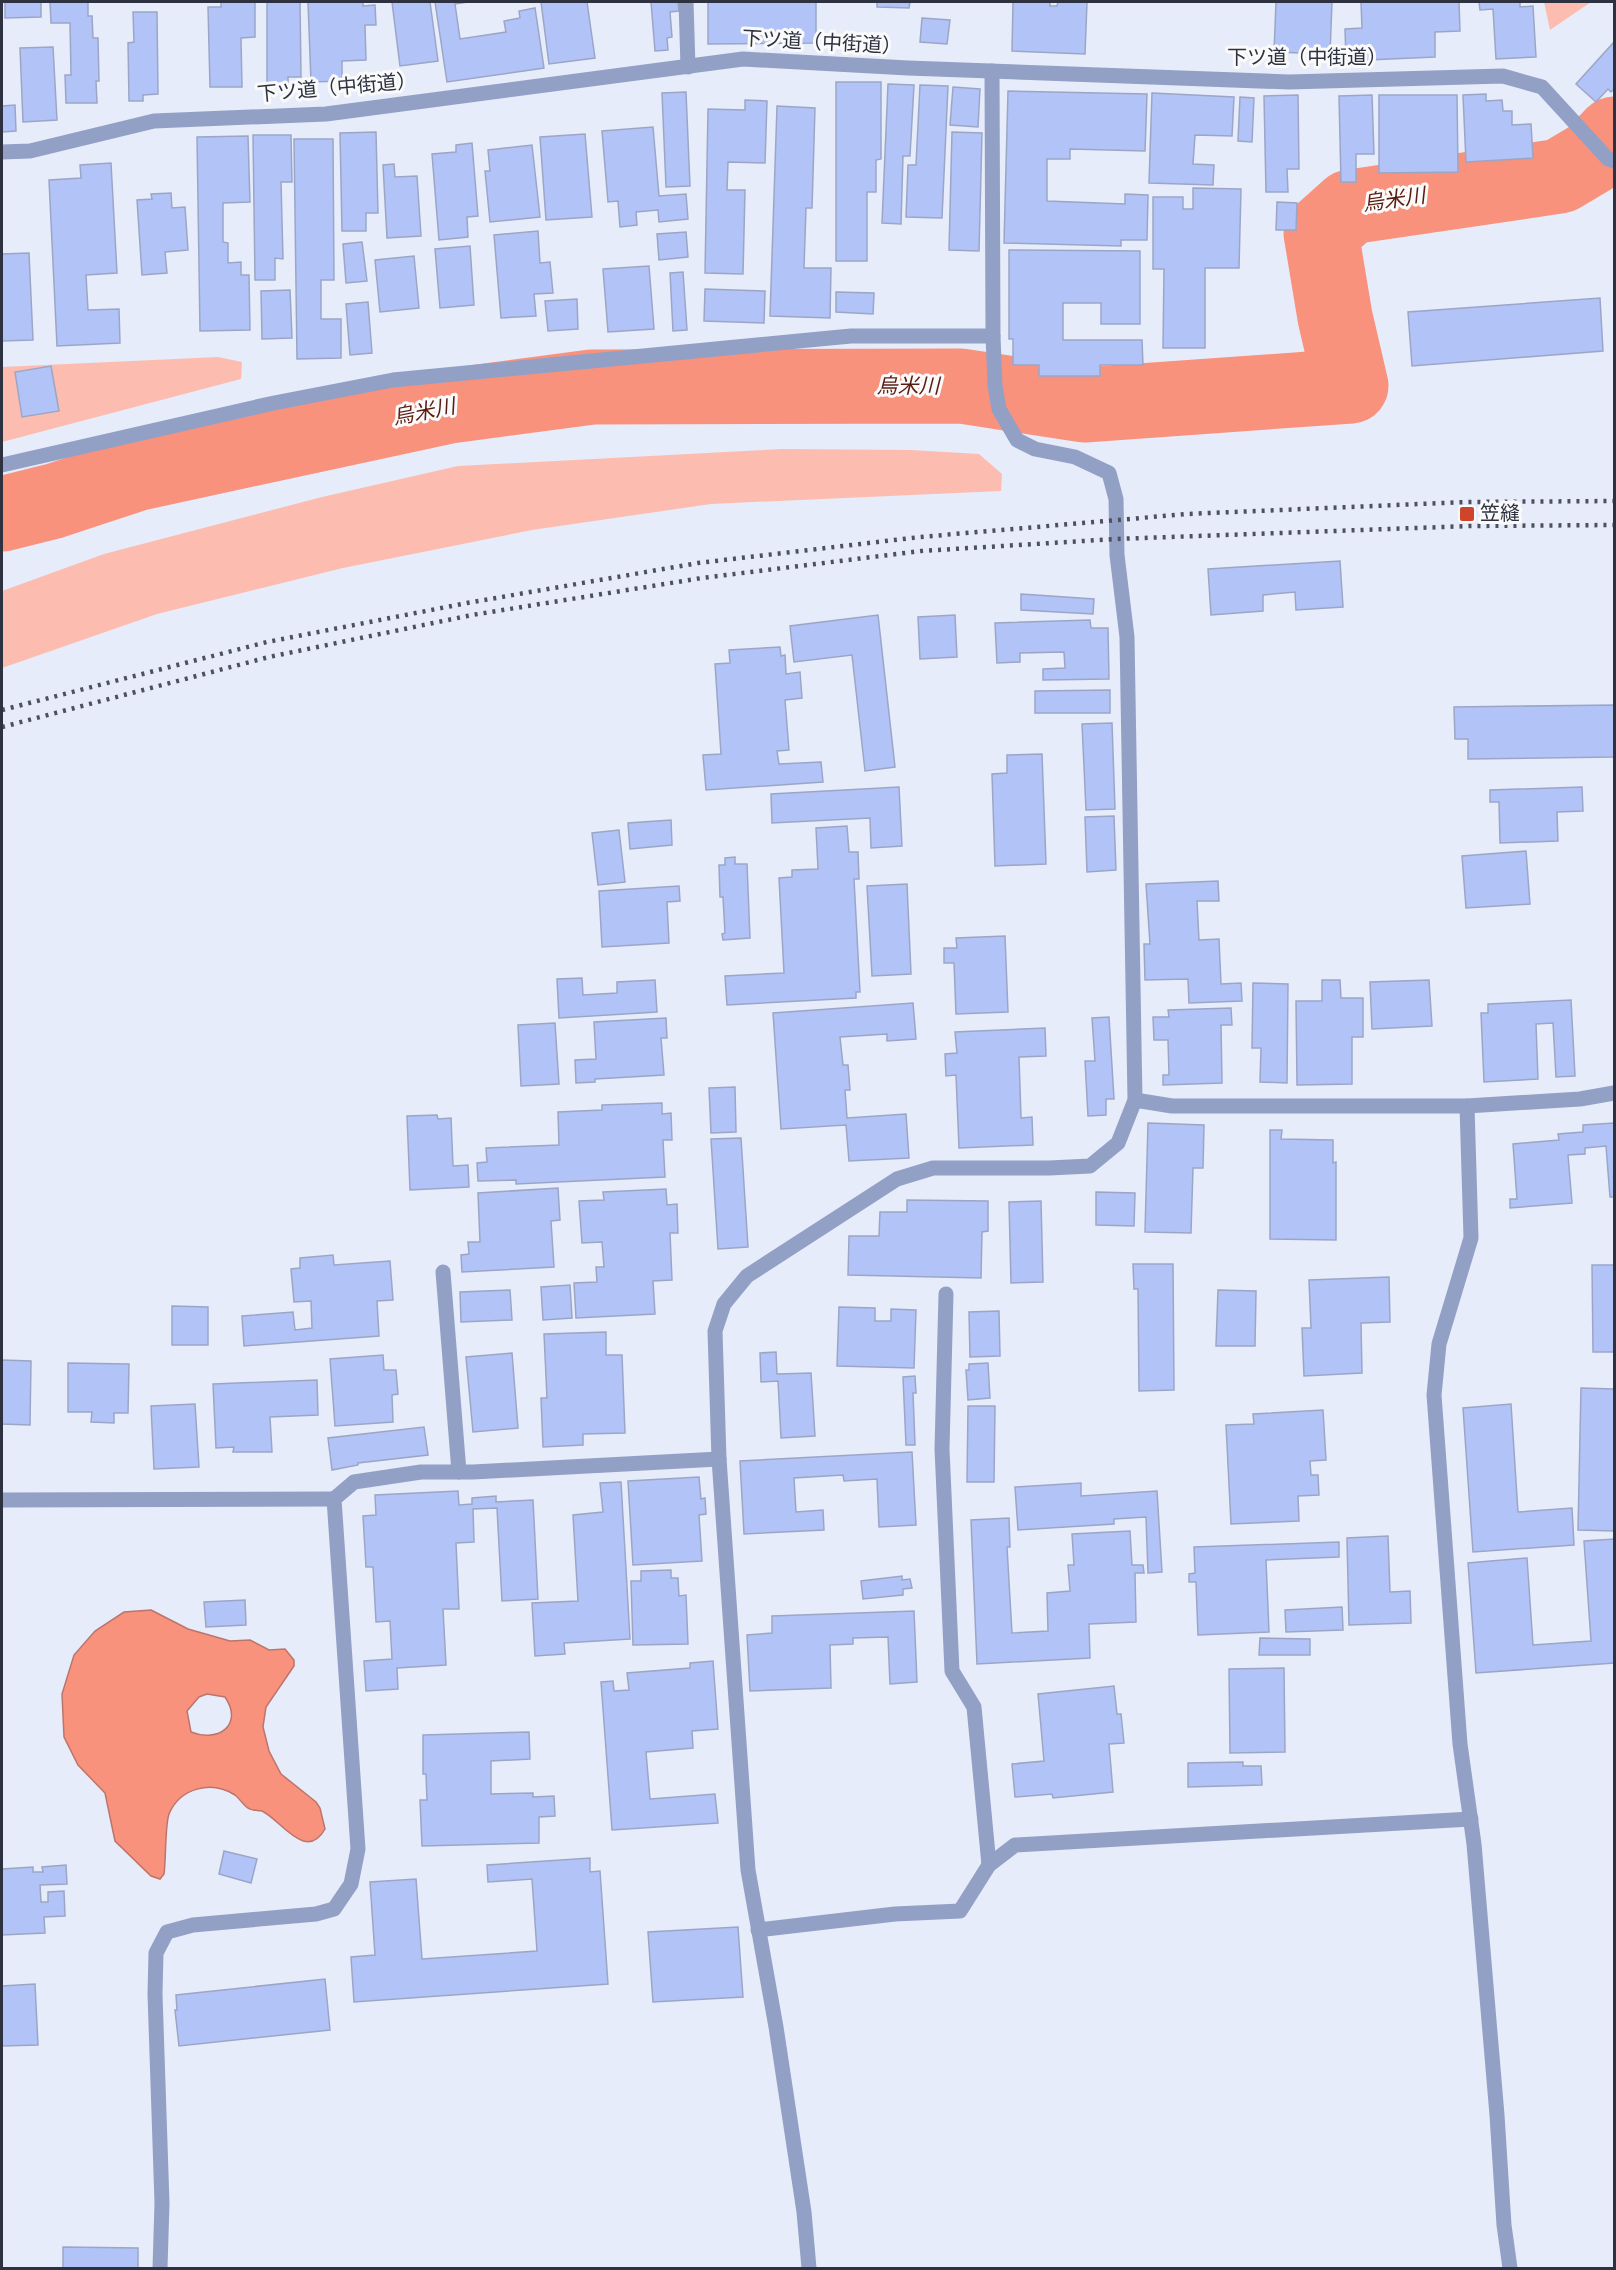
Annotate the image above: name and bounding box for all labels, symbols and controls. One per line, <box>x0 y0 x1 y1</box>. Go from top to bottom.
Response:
street label: 下ツ道（中街道） <box>741 27 903 59</box>
street label: 下ツ道（中街道） <box>1227 46 1387 70</box>
street label: 下ツ道（中街道） <box>256 69 418 107</box>
water label: 烏米川 <box>1361 183 1429 217</box>
water label: 烏米川 <box>877 374 941 399</box>
water label: 烏米川 <box>391 393 459 430</box>
place label: 笠縫 <box>1480 502 1520 526</box>
marker: 笠縫 <box>1458 505 1476 523</box>

